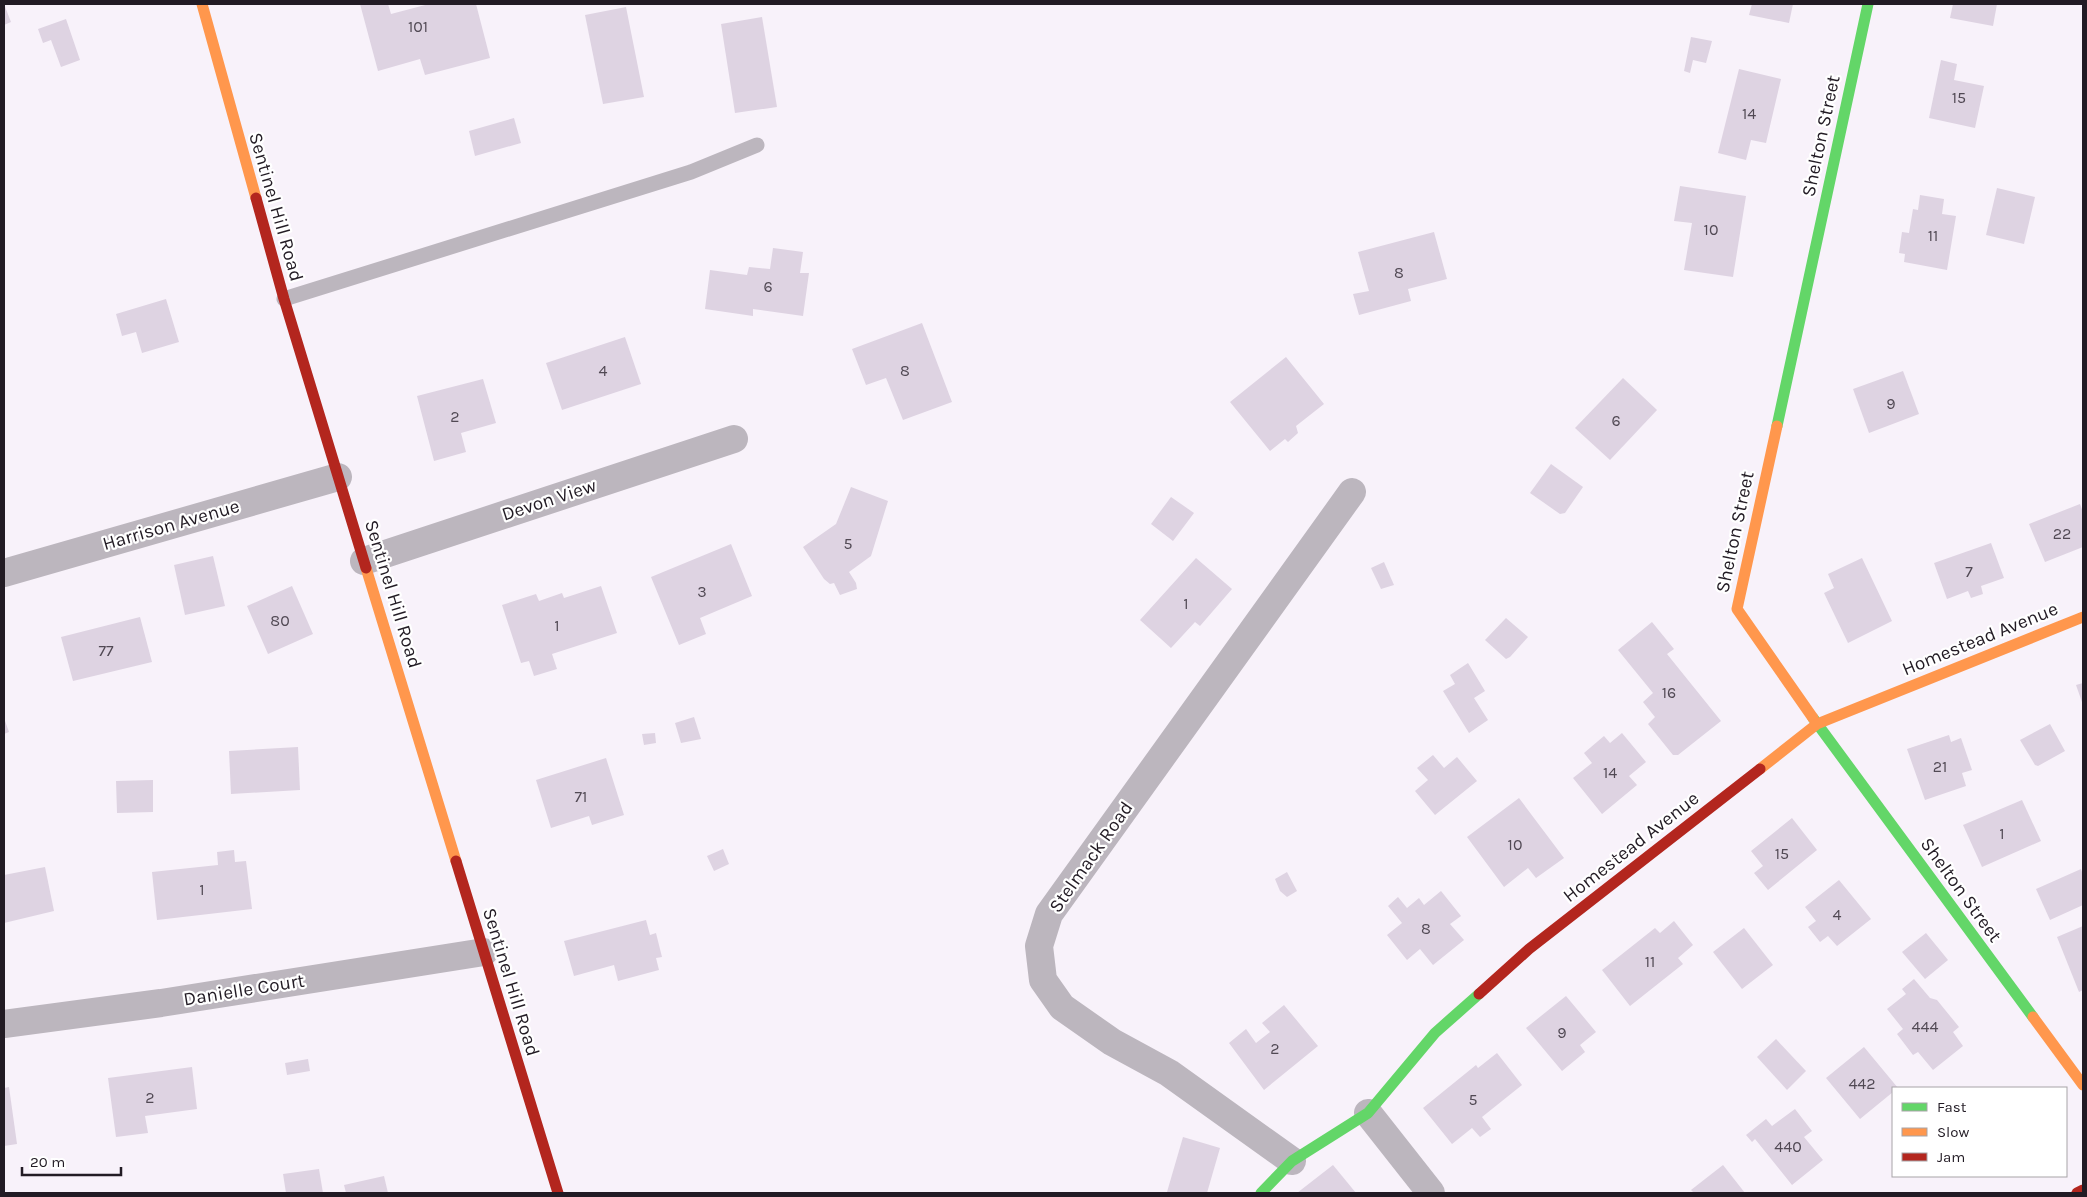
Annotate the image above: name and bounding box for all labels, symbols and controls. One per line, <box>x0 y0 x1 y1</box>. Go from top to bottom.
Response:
house number: 101 <box>408 17 428 36</box>
street label: Shelton Street <box>1797 73 1845 199</box>
house number: 15 <box>1952 88 1966 107</box>
house number: 14 <box>1742 104 1756 123</box>
street label: Sentinel Hill Road <box>244 130 308 284</box>
house number: 10 <box>1704 220 1718 239</box>
house number: 11 <box>1928 226 1938 245</box>
house number: 8 <box>1394 263 1404 282</box>
house number: 6 <box>763 277 773 296</box>
house number: 4 <box>599 361 608 380</box>
house number: 8 <box>900 361 910 380</box>
house number: 9 <box>1886 394 1896 413</box>
house number: 2 <box>450 407 460 426</box>
house number: 6 <box>1611 411 1621 430</box>
street label: Shelton Street <box>1711 469 1759 595</box>
street label: Devon View <box>499 474 599 526</box>
street label: Harrison Avenue <box>100 495 242 555</box>
street label: Sentinel Hill Road <box>360 517 426 671</box>
house number: 22 <box>2053 524 2071 543</box>
house number: 5 <box>843 534 853 553</box>
house number: 7 <box>1965 562 1973 581</box>
house number: 3 <box>697 582 707 601</box>
house number: 1 <box>1183 594 1189 613</box>
street label: Homestead Avenue <box>1899 598 2061 680</box>
house number: 80 <box>270 611 290 630</box>
house number: 1 <box>554 616 560 635</box>
house number: 77 <box>98 641 114 660</box>
house number: 16 <box>1662 683 1676 702</box>
house number: 21 <box>1933 757 1947 776</box>
house number: 14 <box>1603 763 1617 782</box>
house number: 71 <box>575 787 587 806</box>
street label: Homestead Avenue <box>1559 787 1703 907</box>
street label: Stelmack Road <box>1045 797 1137 917</box>
house number: 1 <box>1999 824 2005 843</box>
street label: Shelton Street <box>1916 833 2006 947</box>
house number: 10 <box>1508 835 1522 854</box>
house number: 15 <box>1775 844 1789 863</box>
house number: 1 <box>199 880 205 899</box>
street label: Sentinel Hill Road <box>478 905 544 1059</box>
house number: 4 <box>1833 905 1842 924</box>
house number: 8 <box>1421 919 1431 938</box>
house number: 11 <box>1645 952 1655 971</box>
street label: Danielle Court <box>182 970 306 1010</box>
house number: 444 <box>1912 1017 1938 1036</box>
house number: 9 <box>1557 1023 1567 1042</box>
house number: 2 <box>1270 1039 1280 1058</box>
house number: 442 <box>1848 1074 1876 1093</box>
legend <box>1892 1087 2067 1177</box>
house number: 2 <box>145 1088 155 1107</box>
house number: 5 <box>1468 1090 1478 1109</box>
text: Fast <box>1937 1098 1967 1116</box>
text: Slow <box>1937 1123 1969 1141</box>
house number: 440 <box>1774 1137 1802 1156</box>
scale bar <box>22 1144 121 1176</box>
text: Jam <box>1937 1148 1965 1166</box>
text: 20 m <box>30 1153 65 1171</box>

